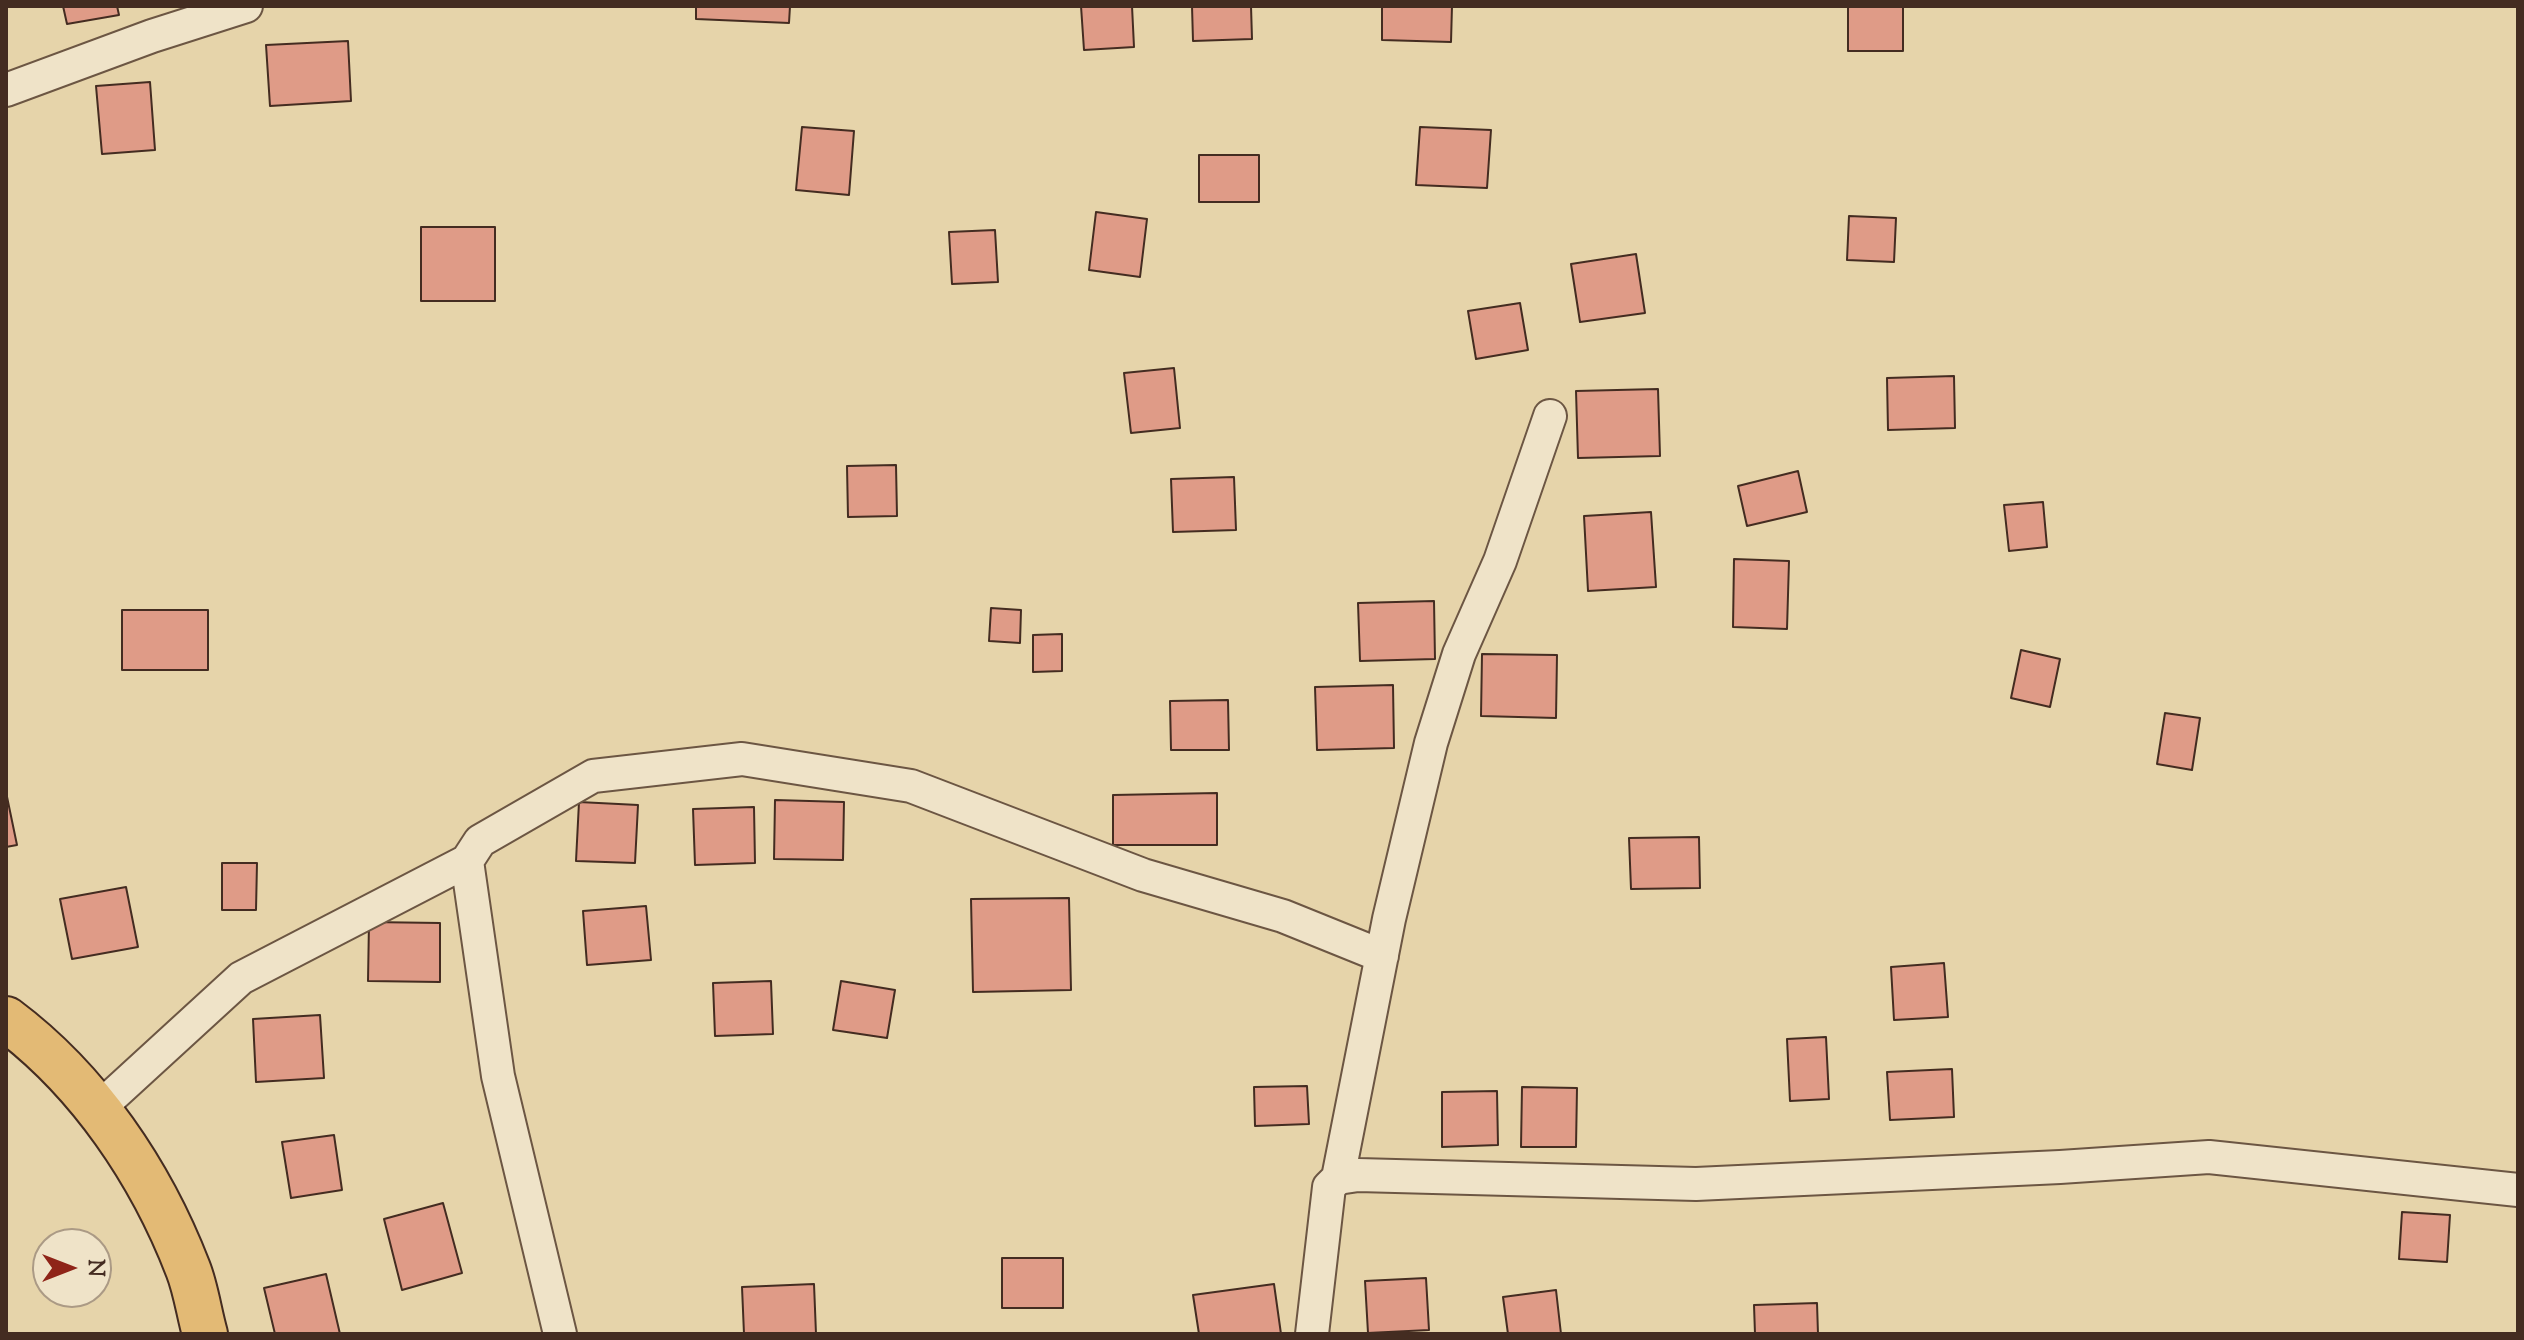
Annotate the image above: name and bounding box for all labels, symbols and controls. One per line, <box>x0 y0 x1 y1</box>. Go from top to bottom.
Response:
north arrow <box>32 1228 112 1308</box>
text: N <box>78 1259 110 1277</box>

